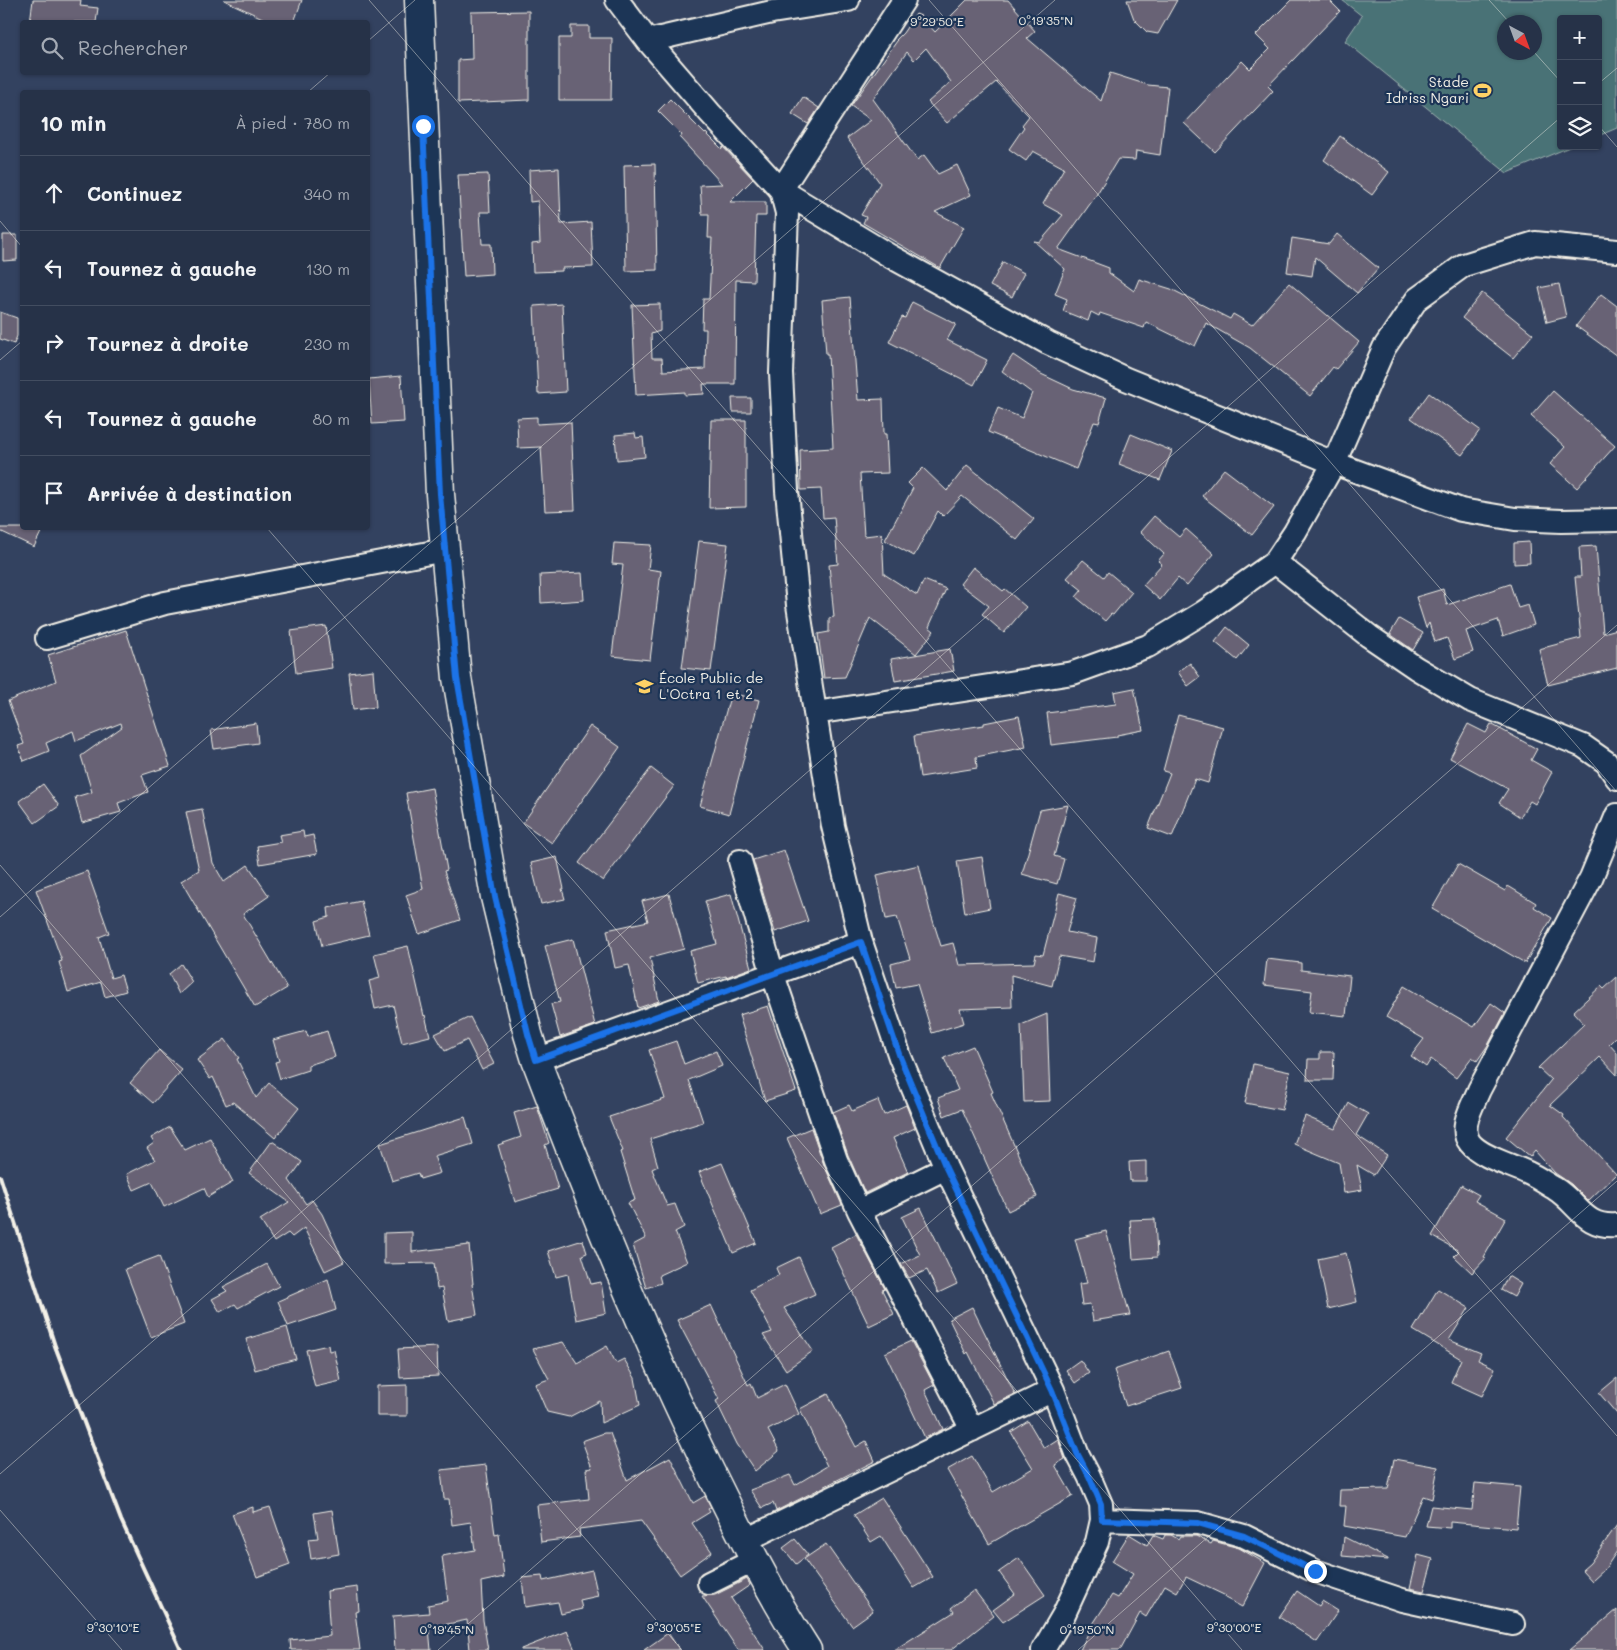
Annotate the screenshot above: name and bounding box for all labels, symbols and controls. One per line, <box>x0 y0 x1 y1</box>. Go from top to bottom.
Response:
text: 0°19'35"N <box>1019 12 1073 28</box>
text: 9°29'50"E <box>910 13 964 29</box>
north arrow <box>1497 15 1542 60</box>
map controls <box>1557 15 1602 150</box>
button: + <box>1557 15 1602 60</box>
search box <box>20 20 370 75</box>
icon: search <box>38 34 66 62</box>
text: Rechercher <box>78 35 188 60</box>
button: − <box>1557 60 1602 105</box>
place label: Stade Idriss Ngari <box>1386 72 1469 107</box>
sports icon: Stade Idriss Ngari <box>1473 80 1493 100</box>
button: layers <box>1557 105 1602 150</box>
text: 10 min <box>40 109 106 136</box>
text: À pied · 780 m <box>235 112 350 133</box>
route start <box>412 115 435 138</box>
icon: ahead <box>40 179 68 207</box>
text: Continuez <box>87 181 182 206</box>
text: 340 m <box>303 183 350 204</box>
icon: left <box>40 254 68 282</box>
text: Tournez à gauche <box>87 256 256 281</box>
text: 130 m <box>306 258 350 279</box>
icon: right <box>40 329 68 357</box>
text: Tournez à droite <box>87 331 249 356</box>
text: 230 m <box>304 333 350 354</box>
icon: left <box>40 404 68 432</box>
text: Tournez à gauche <box>87 406 256 431</box>
text: 80 m <box>313 408 350 429</box>
icon: arrive <box>40 479 68 507</box>
text: Arrivée à destination <box>87 481 292 506</box>
place label: École Public de L'Octra 1 et 2 <box>659 668 763 703</box>
school or university icon: École Public de L'Octra 1 et 2 <box>635 676 655 696</box>
route end <box>1304 1560 1327 1583</box>
text: 9°30'10"E <box>87 1619 139 1635</box>
text: 9°30'05"E <box>647 1619 701 1635</box>
text: 9°30'00"E <box>1207 1619 1261 1635</box>
text: 0°19'45"N <box>420 1621 474 1637</box>
text: 0°19'50"N <box>1060 1621 1114 1637</box>

